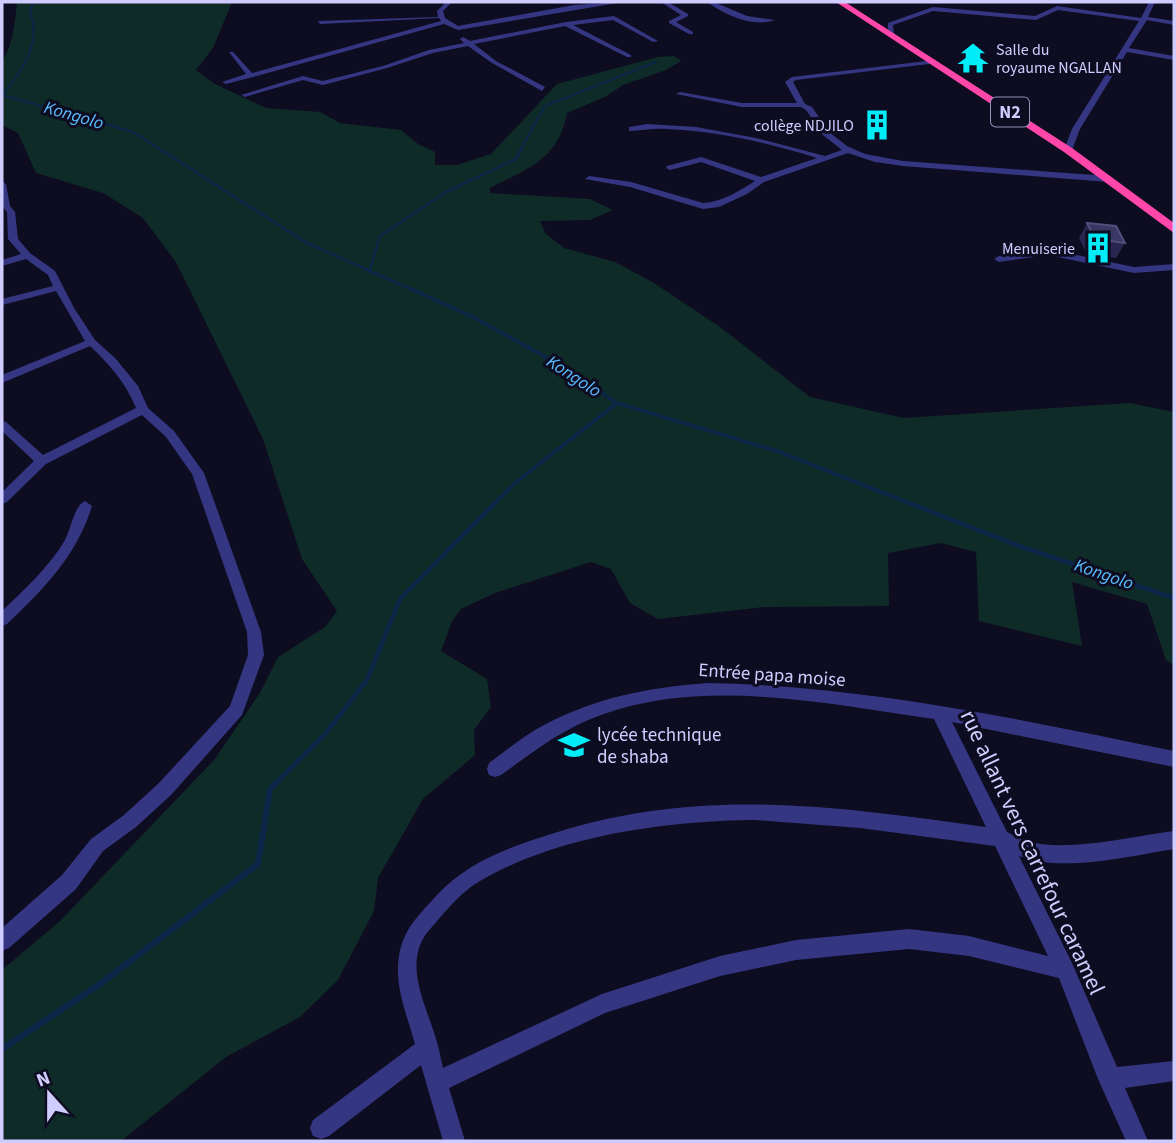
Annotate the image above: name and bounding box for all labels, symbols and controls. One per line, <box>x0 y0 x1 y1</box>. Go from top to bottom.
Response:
place label: Salle du royaume NGALLAN <box>996 39 1122 79</box>
temple icon: Salle du royaume NGALLAN <box>956 41 990 75</box>
water label: Kongolo <box>41 95 107 136</box>
road number: N2 <box>991 98 1029 127</box>
building icon: collège NDJILO <box>860 108 894 142</box>
place label: collège NDJILO <box>754 115 854 137</box>
building icon: Menuiserie <box>1081 231 1115 265</box>
place label: Menuiserie <box>1002 238 1075 260</box>
water label: Kongolo <box>541 349 606 404</box>
water label: Kongolo <box>1071 553 1137 596</box>
street label: Entrée papa moise <box>697 657 846 694</box>
street label: rue allant vers carrefour caramel <box>952 704 1113 1000</box>
place label: lycée technique de shaba <box>597 722 722 771</box>
school or university icon: lycée technique de shaba <box>557 728 591 762</box>
north arrow <box>14 1059 84 1129</box>
text: N <box>33 1065 54 1094</box>

